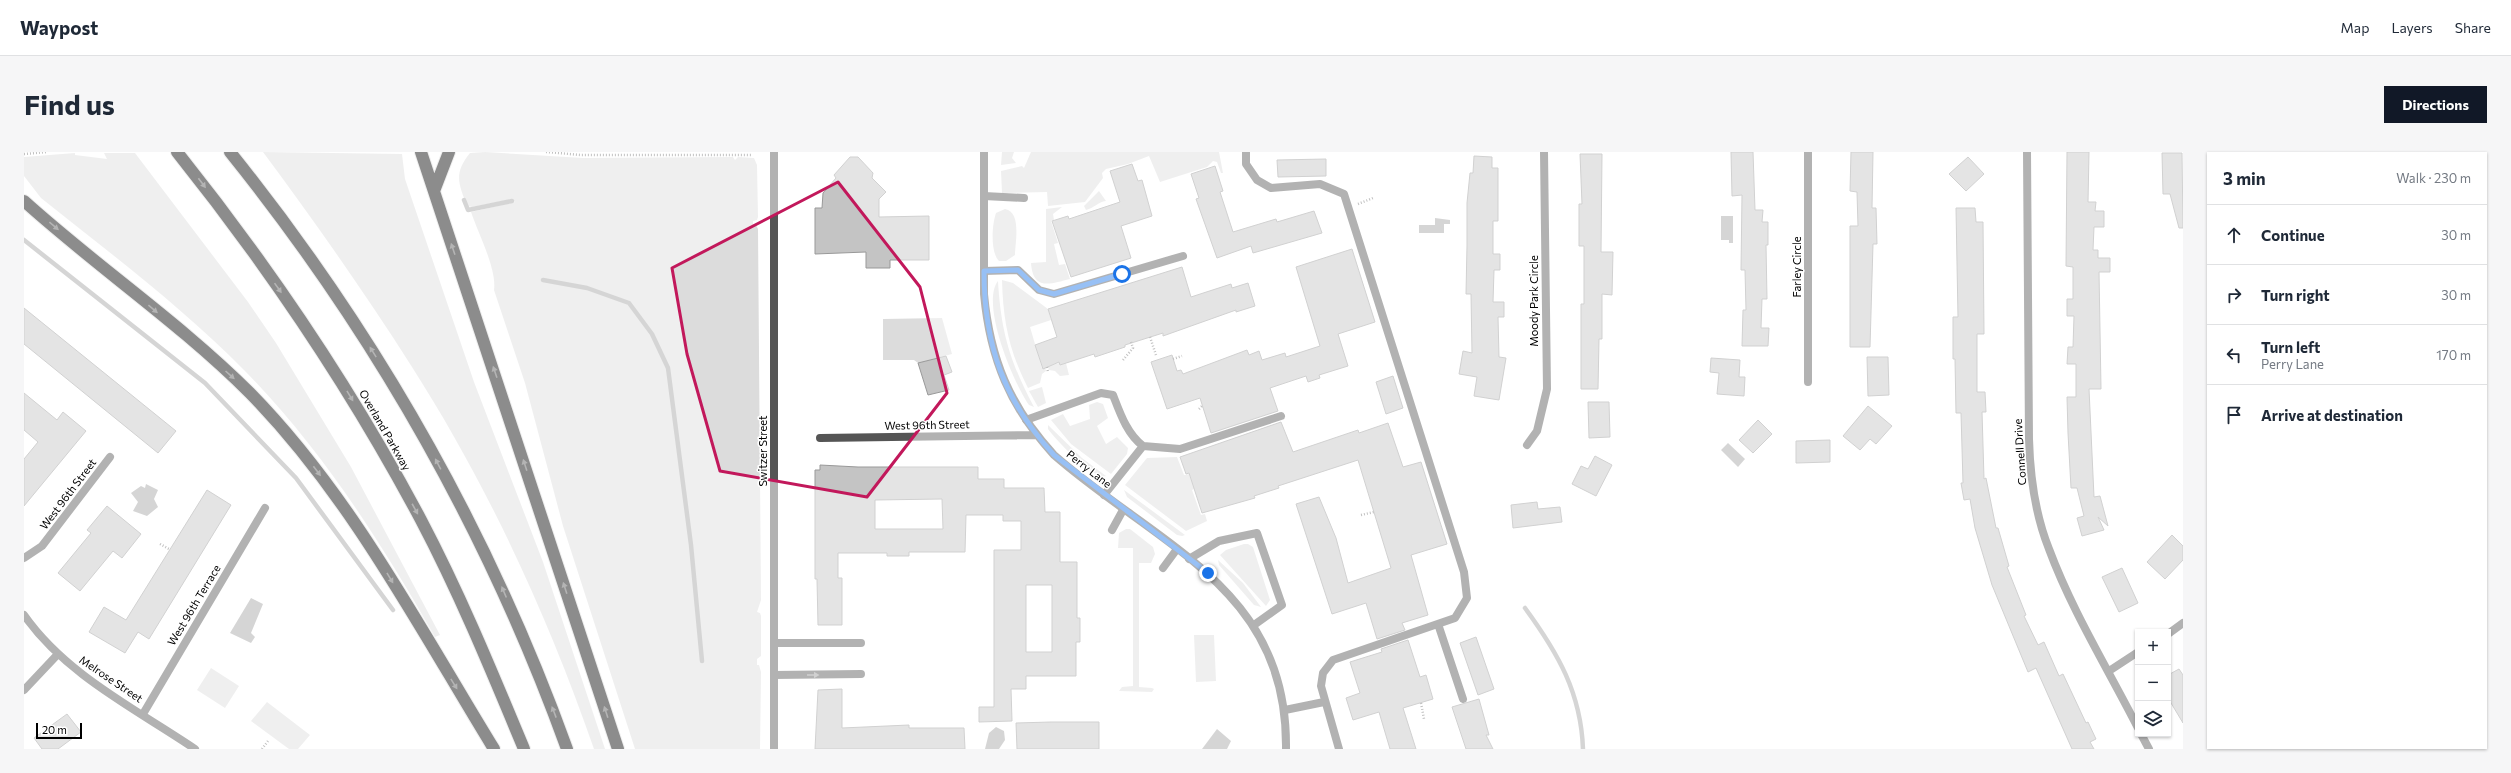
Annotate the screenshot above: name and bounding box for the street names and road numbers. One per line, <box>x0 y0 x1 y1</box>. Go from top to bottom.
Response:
street label: Farley Circle <box>1790 236 1803 298</box>
street label: Moody Park Circle <box>1527 255 1540 347</box>
street label: Overland Parkway <box>357 387 414 473</box>
street label: Switzer Street <box>756 415 769 487</box>
street label: West 96th Street <box>884 417 970 432</box>
street label: Connell Drive <box>2011 418 2028 486</box>
street label: Perry Lane <box>1064 447 1114 490</box>
street label: West 96th Street <box>37 455 99 532</box>
street label: West 96th Terrace <box>164 562 223 647</box>
street label: Melrose Street <box>77 653 146 705</box>

